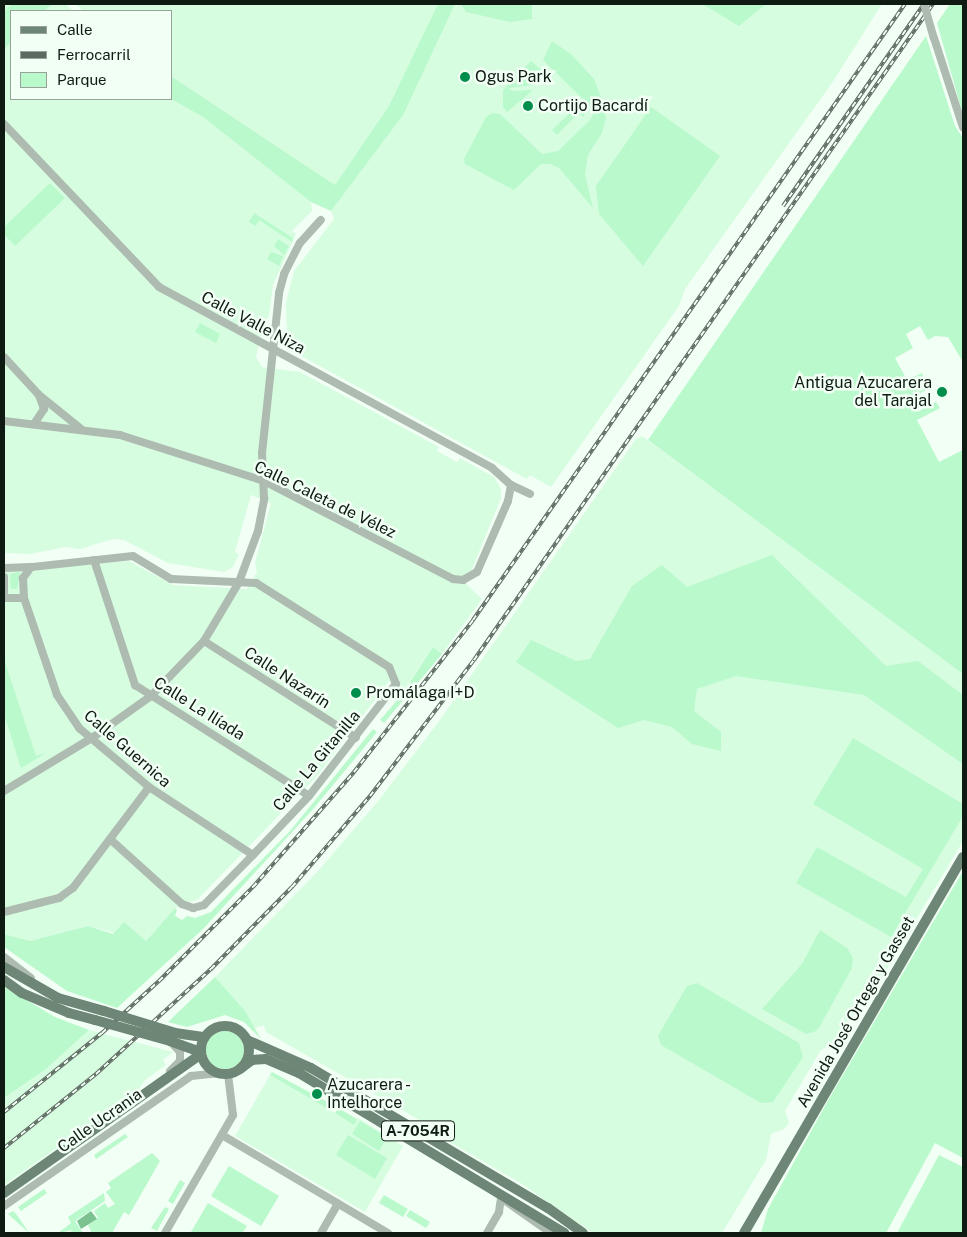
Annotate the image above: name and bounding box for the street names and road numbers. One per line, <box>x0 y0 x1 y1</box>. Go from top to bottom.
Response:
street label: Calle Valle Niza <box>198 287 308 359</box>
street label: Calle Caleta de Vélez <box>251 457 399 543</box>
street label: Calle Nazarín <box>240 643 334 713</box>
street label: Calle La Ilíada <box>150 673 248 745</box>
street label: Calle Guernica <box>80 706 174 792</box>
street label: Calle La Gitanilla <box>269 707 365 815</box>
street label: Avenida José Ortega y Gasset <box>793 913 919 1111</box>
street label: Calle Ucrania <box>54 1085 146 1157</box>
road number: A-7054R <box>380 1118 456 1144</box>

